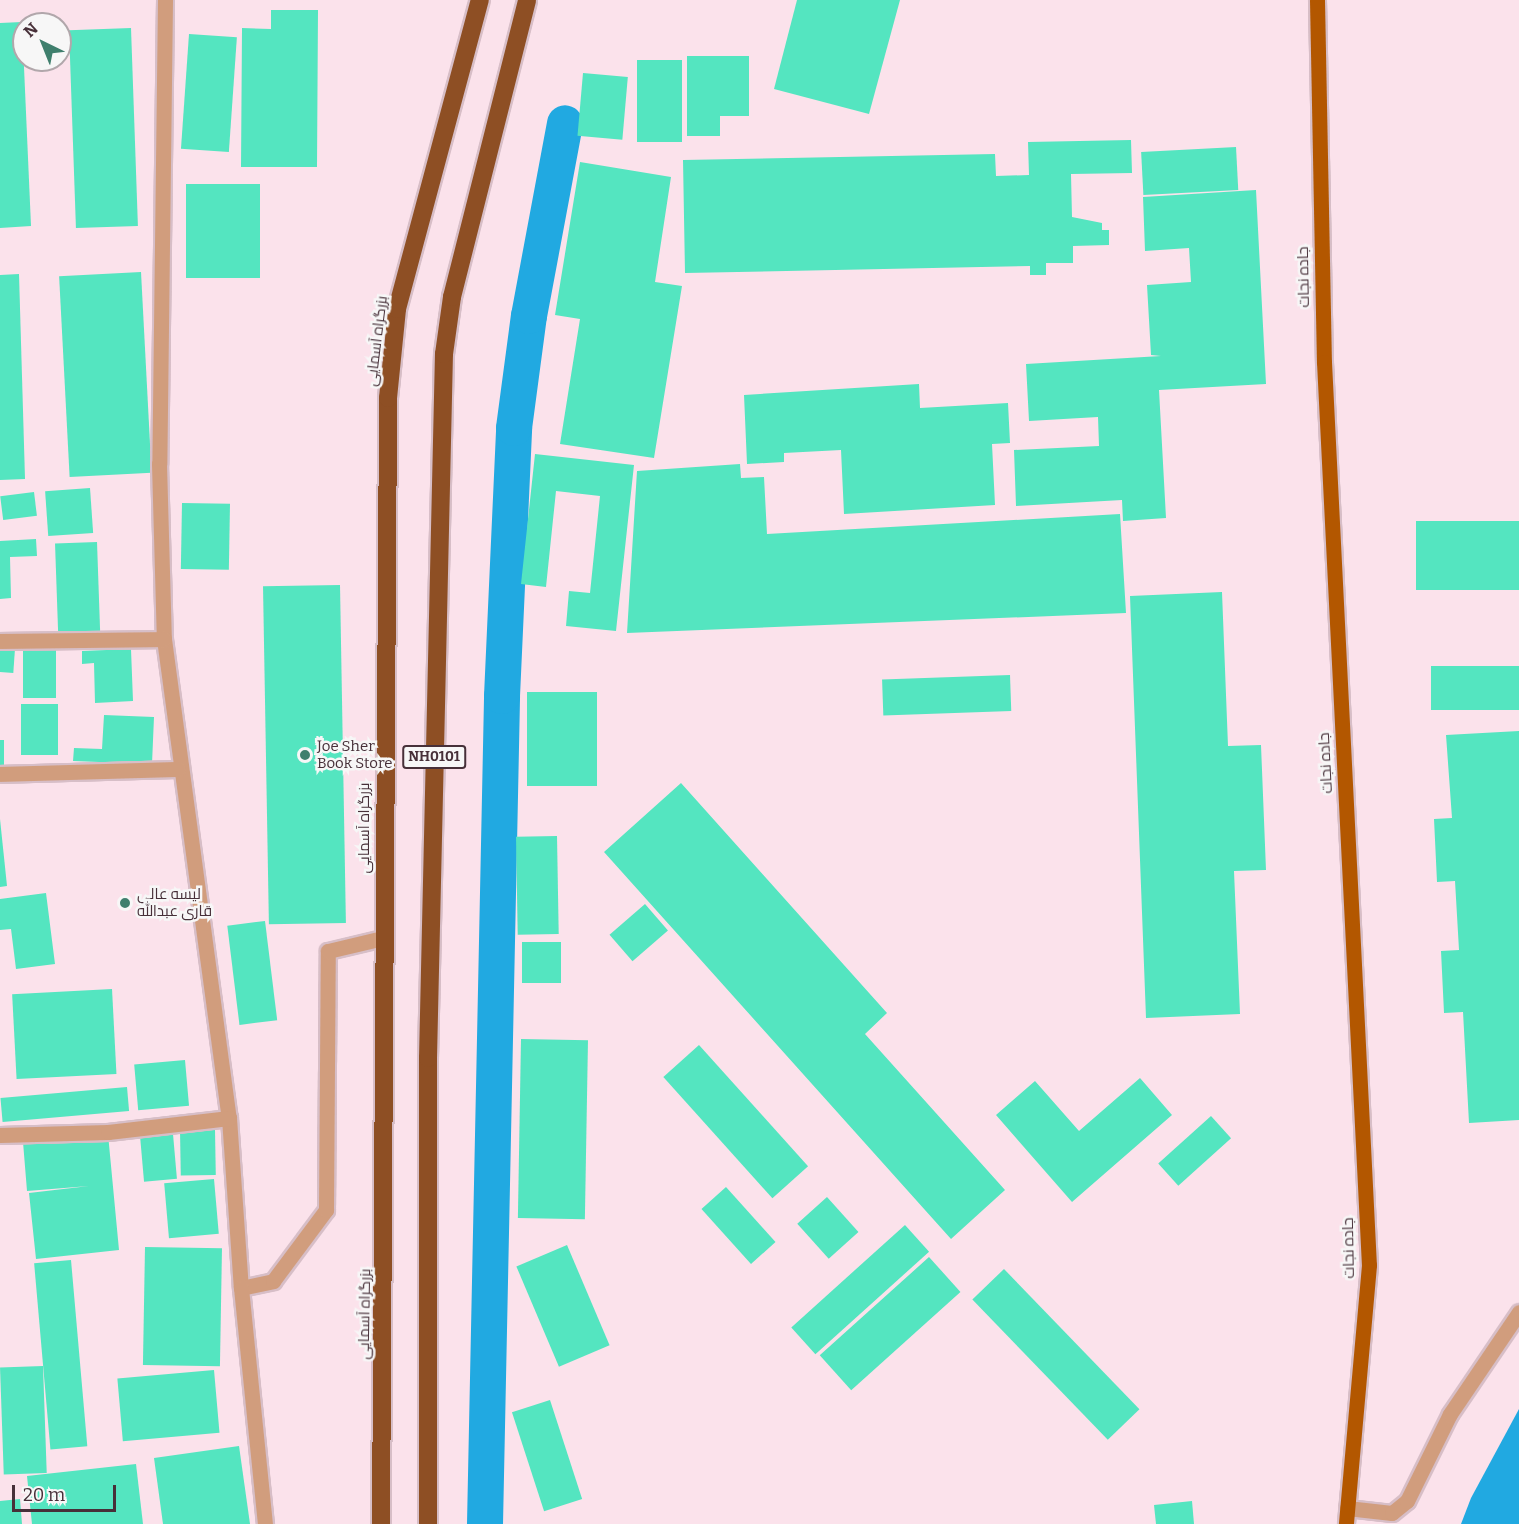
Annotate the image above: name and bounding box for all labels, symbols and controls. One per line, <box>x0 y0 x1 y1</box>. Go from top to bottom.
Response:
north arrow <box>12 12 72 72</box>
text: N <box>20 19 42 41</box>
street label: جاده نجات <box>1294 246 1314 308</box>
street label: بزرگراه آسمایی <box>363 295 391 387</box>
street label: جاده نجات <box>1315 732 1337 794</box>
place label: Joe Sher Book Store <box>317 737 392 772</box>
road number: NH0101 <box>401 746 467 768</box>
marker: Joe Sher Book Store <box>298 748 312 762</box>
street label: بزرگراه آسمایی <box>356 782 374 874</box>
place label: لیسه عالی قاری عبدالله <box>137 885 212 920</box>
marker: لیسه عالی قاری عبدالله <box>118 896 132 910</box>
street label: جاده نجات <box>1339 1217 1359 1279</box>
street label: بزرگراه آسمایی <box>355 1268 375 1360</box>
scale bar <box>15 1473 118 1511</box>
text: 20 m <box>23 1484 65 1506</box>

